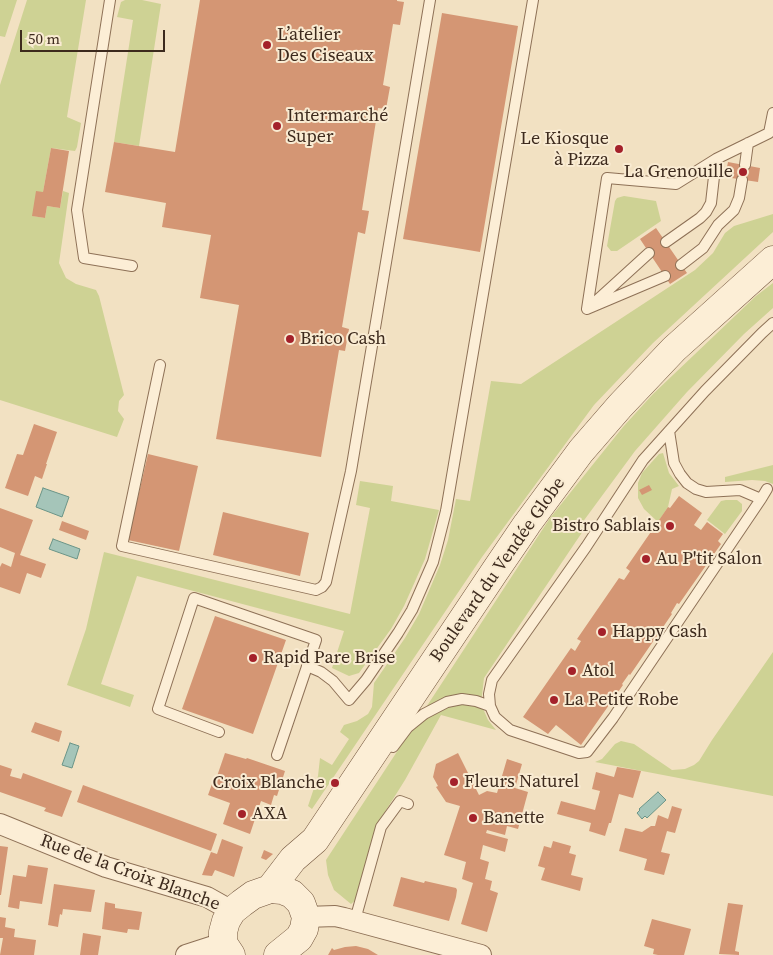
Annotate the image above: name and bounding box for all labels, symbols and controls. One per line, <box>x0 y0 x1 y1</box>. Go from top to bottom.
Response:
scale bar <box>22 20 168 52</box>
place label: L’atelier Des Ciseaux <box>277 24 374 66</box>
text: 50 m <box>28 28 60 49</box>
marker: L’atelier Des Ciseaux <box>261 39 273 51</box>
place label: Intermarché Super <box>287 105 388 148</box>
marker: Intermarché Super <box>271 120 283 132</box>
place label: Le Kiosque à Pizza <box>520 128 609 170</box>
marker: Le Kiosque à Pizza <box>613 143 625 155</box>
place label: La Grenouille <box>624 161 733 183</box>
marker: La Grenouille <box>737 166 749 178</box>
place label: Brico Cash <box>300 328 386 350</box>
marker: Brico Cash <box>284 333 296 345</box>
street label: Boulevard du Vendée Globe <box>426 473 570 667</box>
place label: Bistro Sablais <box>552 515 660 537</box>
marker: Bistro Sablais <box>664 520 676 532</box>
place label: Au P'tit Salon <box>656 548 762 570</box>
marker: Au P'tit Salon <box>640 553 652 565</box>
place label: Happy Cash <box>612 621 708 643</box>
marker: Happy Cash <box>596 626 608 638</box>
place label: Rapid Pare Brise <box>263 647 396 669</box>
marker: Rapid Pare Brise <box>247 652 259 664</box>
place label: Atol <box>582 660 615 682</box>
marker: Atol <box>566 665 578 677</box>
place label: La Petite Robe <box>564 689 679 711</box>
marker: La Petite Robe <box>548 694 560 706</box>
place label: Fleurs Naturel <box>464 771 579 793</box>
place label: Croix Blanche <box>212 772 325 794</box>
marker: Fleurs Naturel <box>448 776 460 788</box>
marker: Croix Blanche <box>329 777 341 789</box>
place label: AXA <box>252 803 288 825</box>
place label: Banette <box>483 807 545 829</box>
marker: AXA <box>236 808 248 820</box>
marker: Banette <box>467 812 479 824</box>
street label: Rue de la Croix Blanche <box>37 830 223 916</box>

